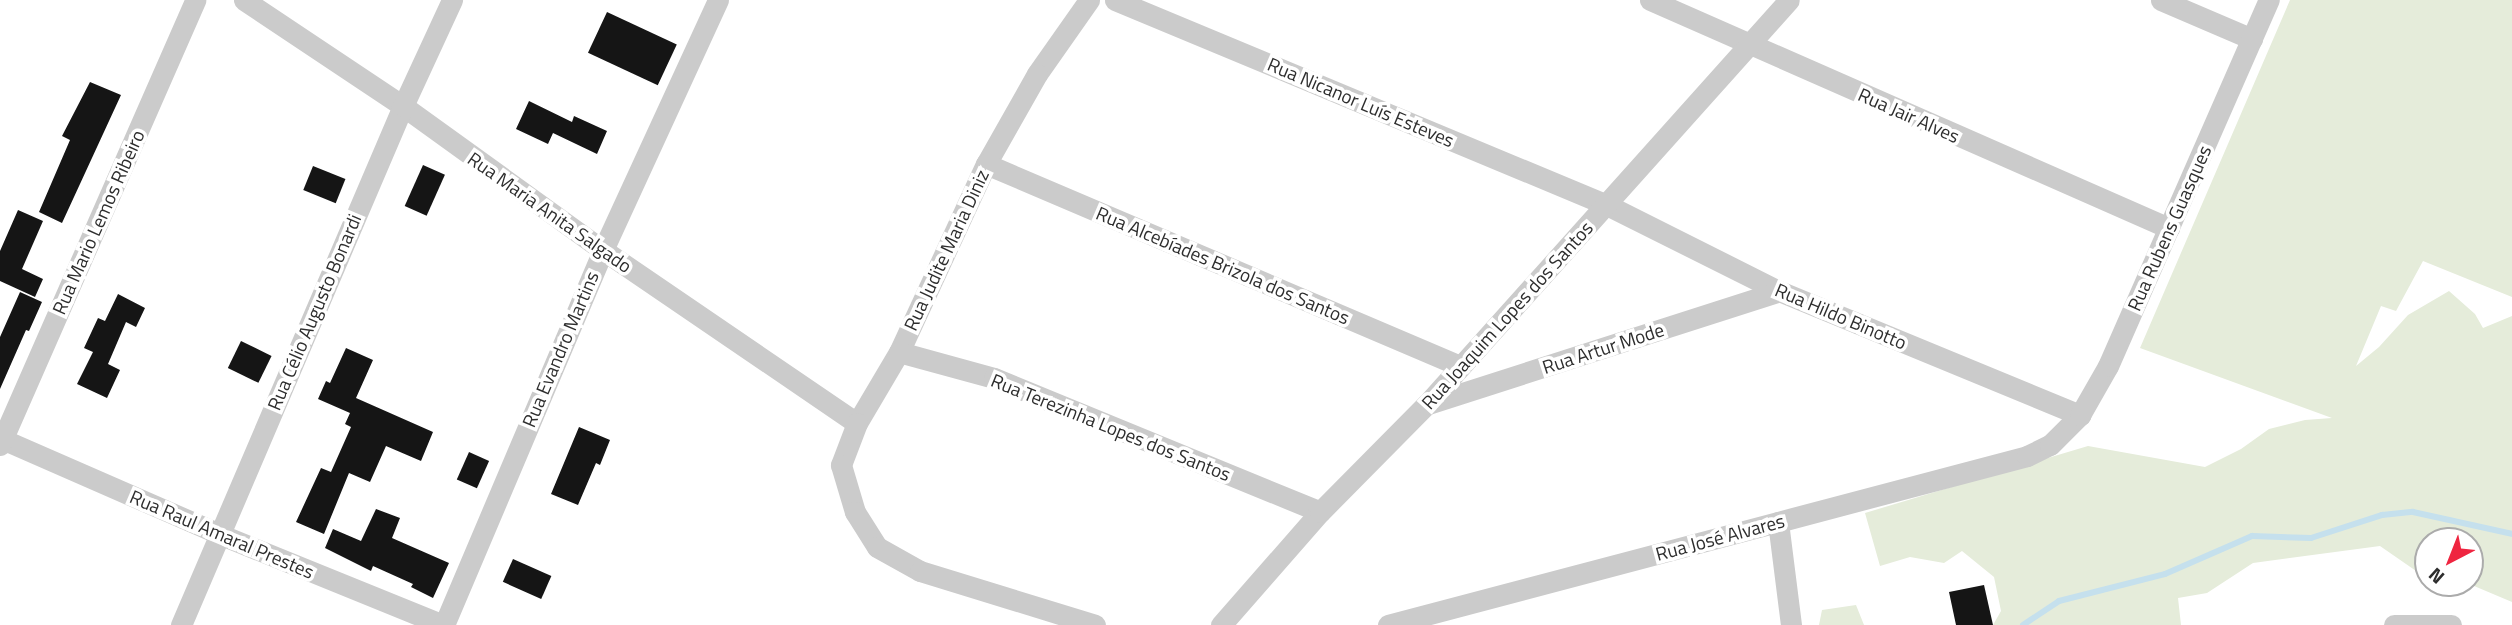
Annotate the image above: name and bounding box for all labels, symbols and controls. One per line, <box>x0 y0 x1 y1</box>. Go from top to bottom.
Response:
street label: Rua Nicanor Luís Esteves <box>1264 52 1458 152</box>
street label: Rua Jair Alves <box>1855 83 1963 147</box>
street label: Rua Mario Lemos Ribeiro <box>47 126 149 318</box>
street label: Rua Rubens Guasques <box>2122 142 2216 314</box>
street label: Rua Maria Anita Salgado <box>464 147 636 277</box>
street label: Rua Judite Maria Diniz <box>899 166 993 334</box>
street label: Rua Alcebíades Brizola dos Santos <box>1093 201 1353 329</box>
street label: Rua Célio Augusto Bonardi <box>262 210 366 414</box>
street label: Rua Joaquim Lopes dos Santos <box>1417 216 1597 414</box>
street label: Rua Evandro Martins <box>517 268 603 430</box>
street label: Rua Hildo Binotto <box>1772 278 1910 354</box>
street label: Rua Artur Mode <box>1539 318 1667 378</box>
street label: Rua Terezinha Lopes dos Santos <box>988 368 1234 486</box>
street label: Rua Raul Amaral Prestes <box>126 485 318 583</box>
street label: Rua José Alvares <box>1653 509 1787 565</box>
north arrow <box>2414 527 2484 597</box>
text: N <box>2421 561 2451 592</box>

